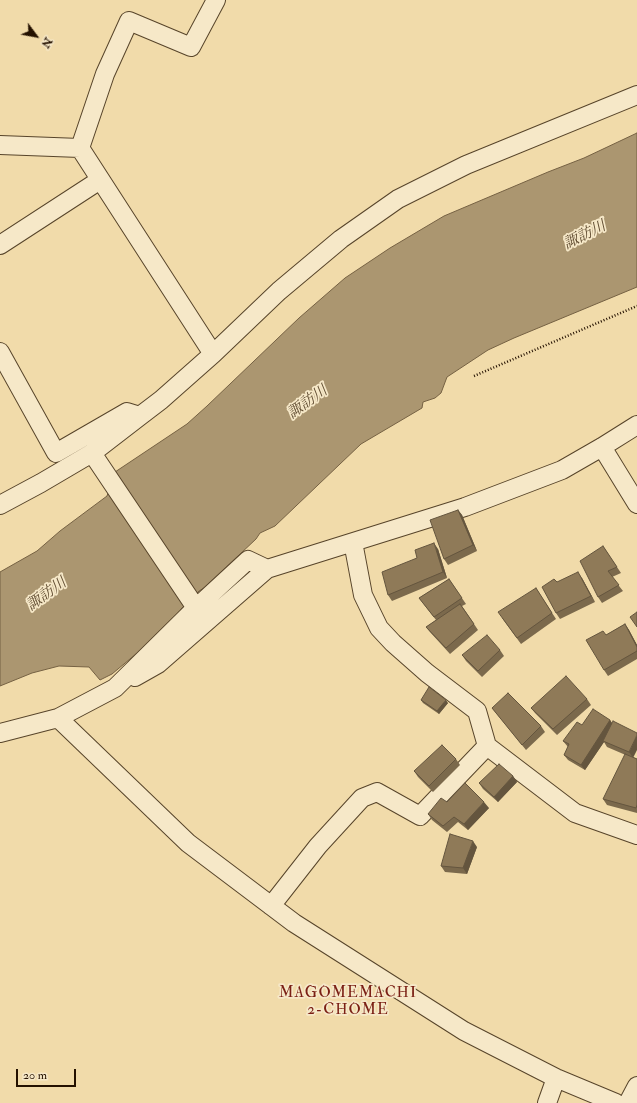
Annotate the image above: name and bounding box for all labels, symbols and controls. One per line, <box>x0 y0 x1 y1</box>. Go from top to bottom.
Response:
north arrow <box>16 16 56 56</box>
text: N <box>38 35 55 50</box>
water label: 諏訪川 <box>561 218 609 254</box>
water label: 諏訪川 <box>285 382 331 424</box>
water label: 諏訪川 <box>24 574 70 616</box>
district label: MAGOMEMACHI 2-CHOME <box>279 985 417 1020</box>
scale bar <box>18 1061 78 1087</box>
text: 20 m <box>23 1068 47 1083</box>

